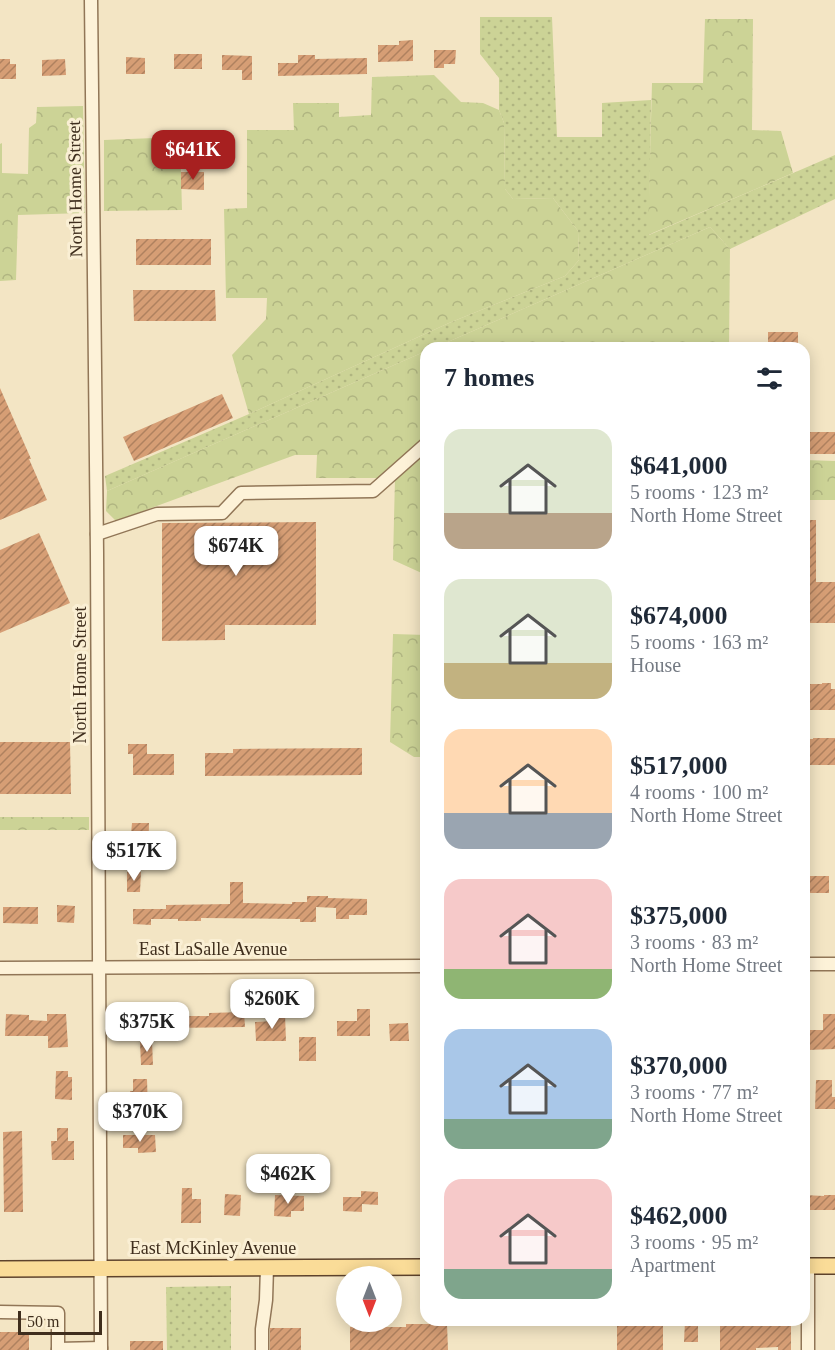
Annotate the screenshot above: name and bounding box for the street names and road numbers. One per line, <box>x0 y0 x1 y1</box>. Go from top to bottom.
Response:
street label: North Home Street <box>64 120 86 258</box>
street label: North Home Street <box>70 607 90 743</box>
street label: East LaSalle Avenue <box>139 939 287 959</box>
street label: East McKinley Avenue <box>130 1238 296 1258</box>

